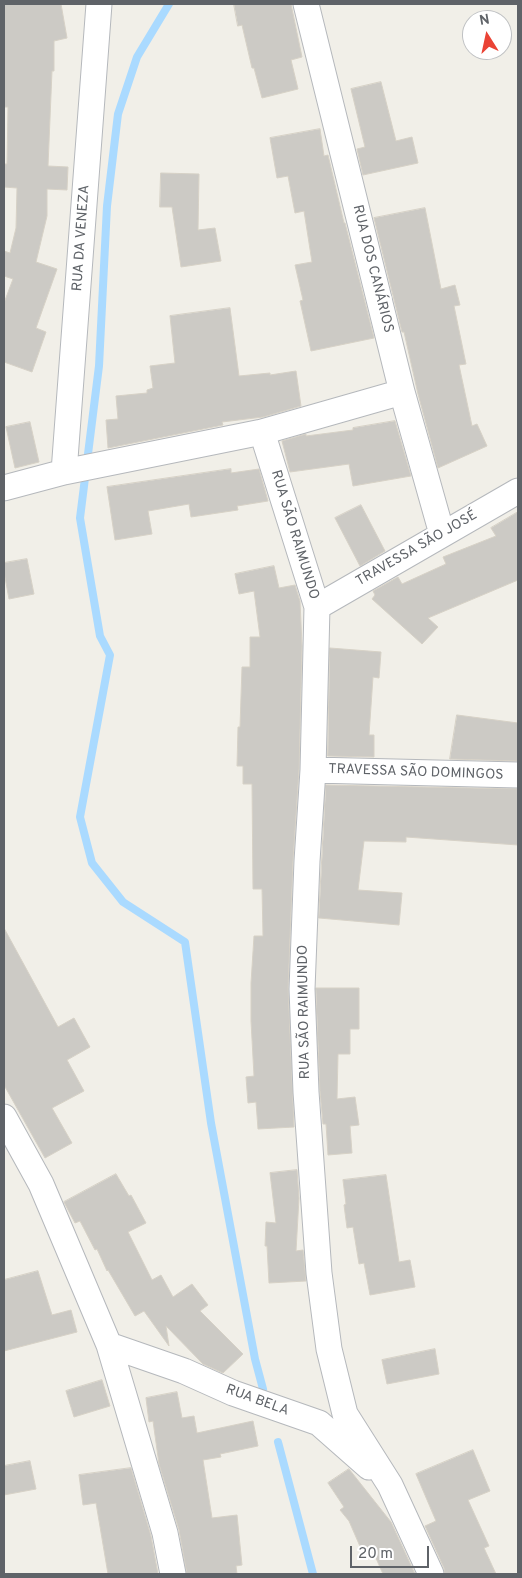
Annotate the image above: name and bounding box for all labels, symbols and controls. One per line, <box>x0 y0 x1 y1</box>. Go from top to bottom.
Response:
north arrow <box>462 10 512 60</box>
text: N <box>478 11 491 30</box>
street label: RUA DA VENEZA <box>70 184 94 292</box>
street label: RUA DOS CANÁRIOS <box>348 203 396 335</box>
street label: RUA SÃO RAIMUNDO <box>266 468 322 602</box>
street label: TRAVESSA SÃO JOSÉ <box>353 507 481 591</box>
street label: TRAVESSA SÃO DOMINGOS <box>328 762 504 784</box>
street label: RUA SÃO RAIMUNDO <box>295 945 315 1079</box>
street label: RUA BELA <box>223 1382 291 1420</box>
scale bar <box>352 1536 431 1568</box>
text: 20 m <box>358 1545 393 1564</box>

